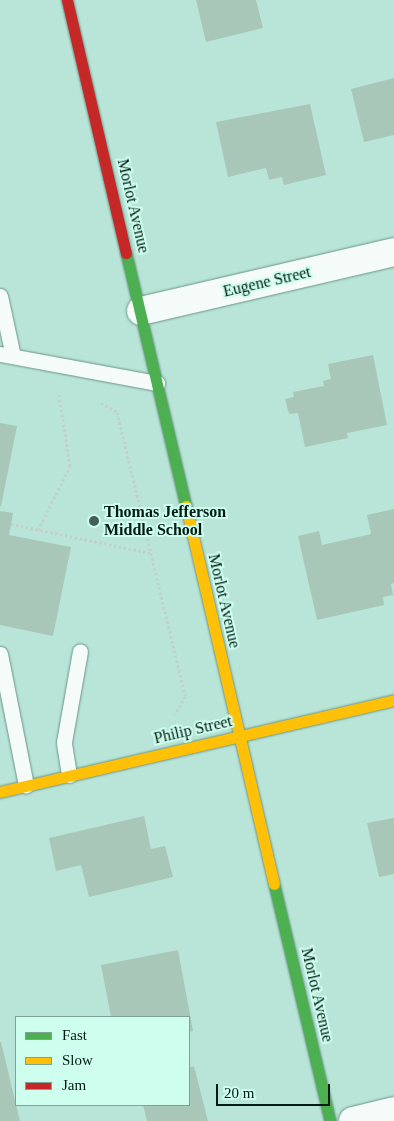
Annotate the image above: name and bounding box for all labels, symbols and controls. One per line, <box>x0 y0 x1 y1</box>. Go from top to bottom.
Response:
street label: Morlot Avenue <box>113 157 153 255</box>
street label: Eugene Street <box>221 263 313 301</box>
place label: Thomas Jefferson Middle School <box>104 502 226 540</box>
marker: Thomas Jefferson Middle School <box>88 515 100 527</box>
street label: Morlot Avenue <box>204 552 244 650</box>
street label: Philip Street <box>152 712 234 748</box>
street label: Morlot Avenue <box>297 946 337 1044</box>
legend <box>15 1016 190 1106</box>
text: Fast <box>62 1027 87 1043</box>
text: Slow <box>62 1052 93 1068</box>
scale bar <box>219 1074 333 1106</box>
text: Jam <box>62 1077 86 1093</box>
text: 20 m <box>224 1085 254 1101</box>

